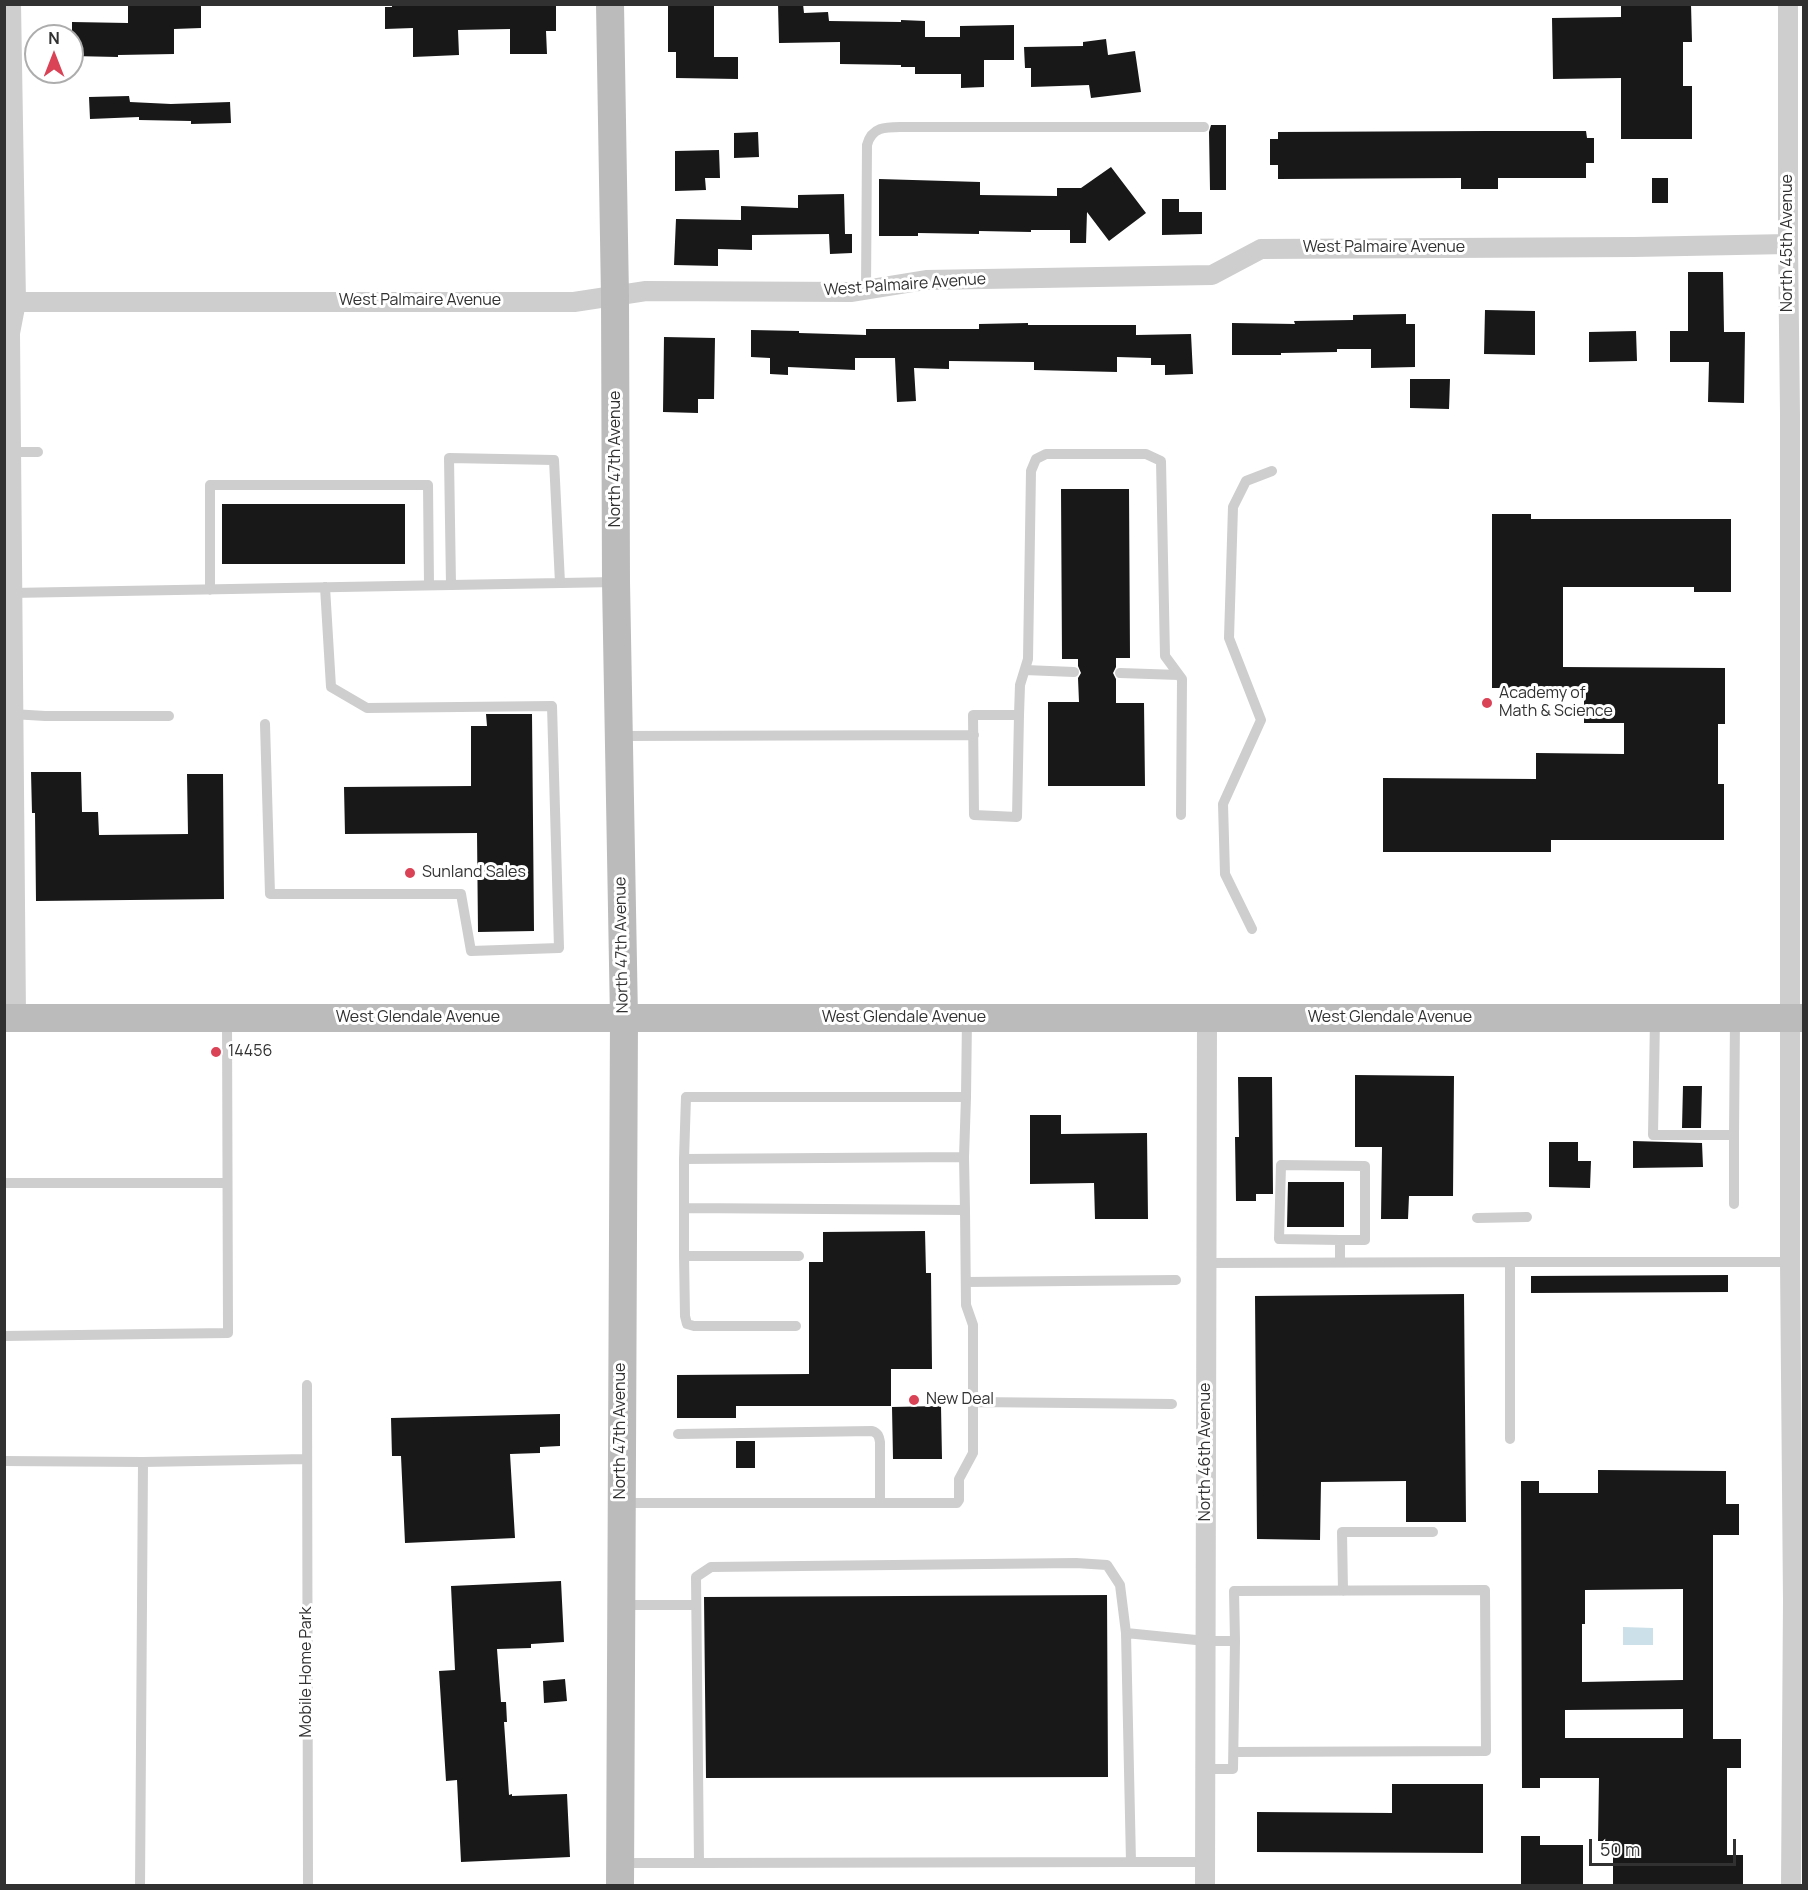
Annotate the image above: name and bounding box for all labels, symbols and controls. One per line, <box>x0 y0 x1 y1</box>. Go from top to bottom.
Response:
north arrow <box>24 24 84 84</box>
text: N <box>48 27 60 49</box>
street label: North 45th Avenue <box>1778 174 1798 312</box>
street label: West Palmaire Avenue <box>1303 238 1465 258</box>
street label: West Palmaire Avenue <box>823 270 987 300</box>
street label: West Palmaire Avenue <box>339 291 501 311</box>
street label: North 47th Avenue <box>606 391 626 527</box>
place label: Academy of Math & Science <box>1499 684 1613 722</box>
marker: Academy of Math & Science <box>1480 696 1494 710</box>
place label: Sunland Sales <box>422 863 526 883</box>
marker: Sunland Sales <box>403 866 417 880</box>
street label: North 47th Avenue <box>611 877 633 1013</box>
street label: West Glendale Avenue <box>336 1008 500 1028</box>
street label: West Glendale Avenue <box>822 1008 986 1028</box>
street label: West Glendale Avenue <box>1308 1008 1472 1028</box>
place label: 14456 <box>228 1042 272 1062</box>
marker: 14456 <box>209 1045 223 1059</box>
street label: North 47th Avenue <box>611 1363 631 1499</box>
street label: North 46th Avenue <box>1196 1383 1216 1521</box>
place label: New Deal <box>926 1390 994 1410</box>
marker: New Deal <box>907 1393 921 1407</box>
street label: Mobile Home Park <box>297 1607 317 1737</box>
scale bar <box>1592 1827 1739 1865</box>
text: 50 m <box>1600 1837 1640 1861</box>

